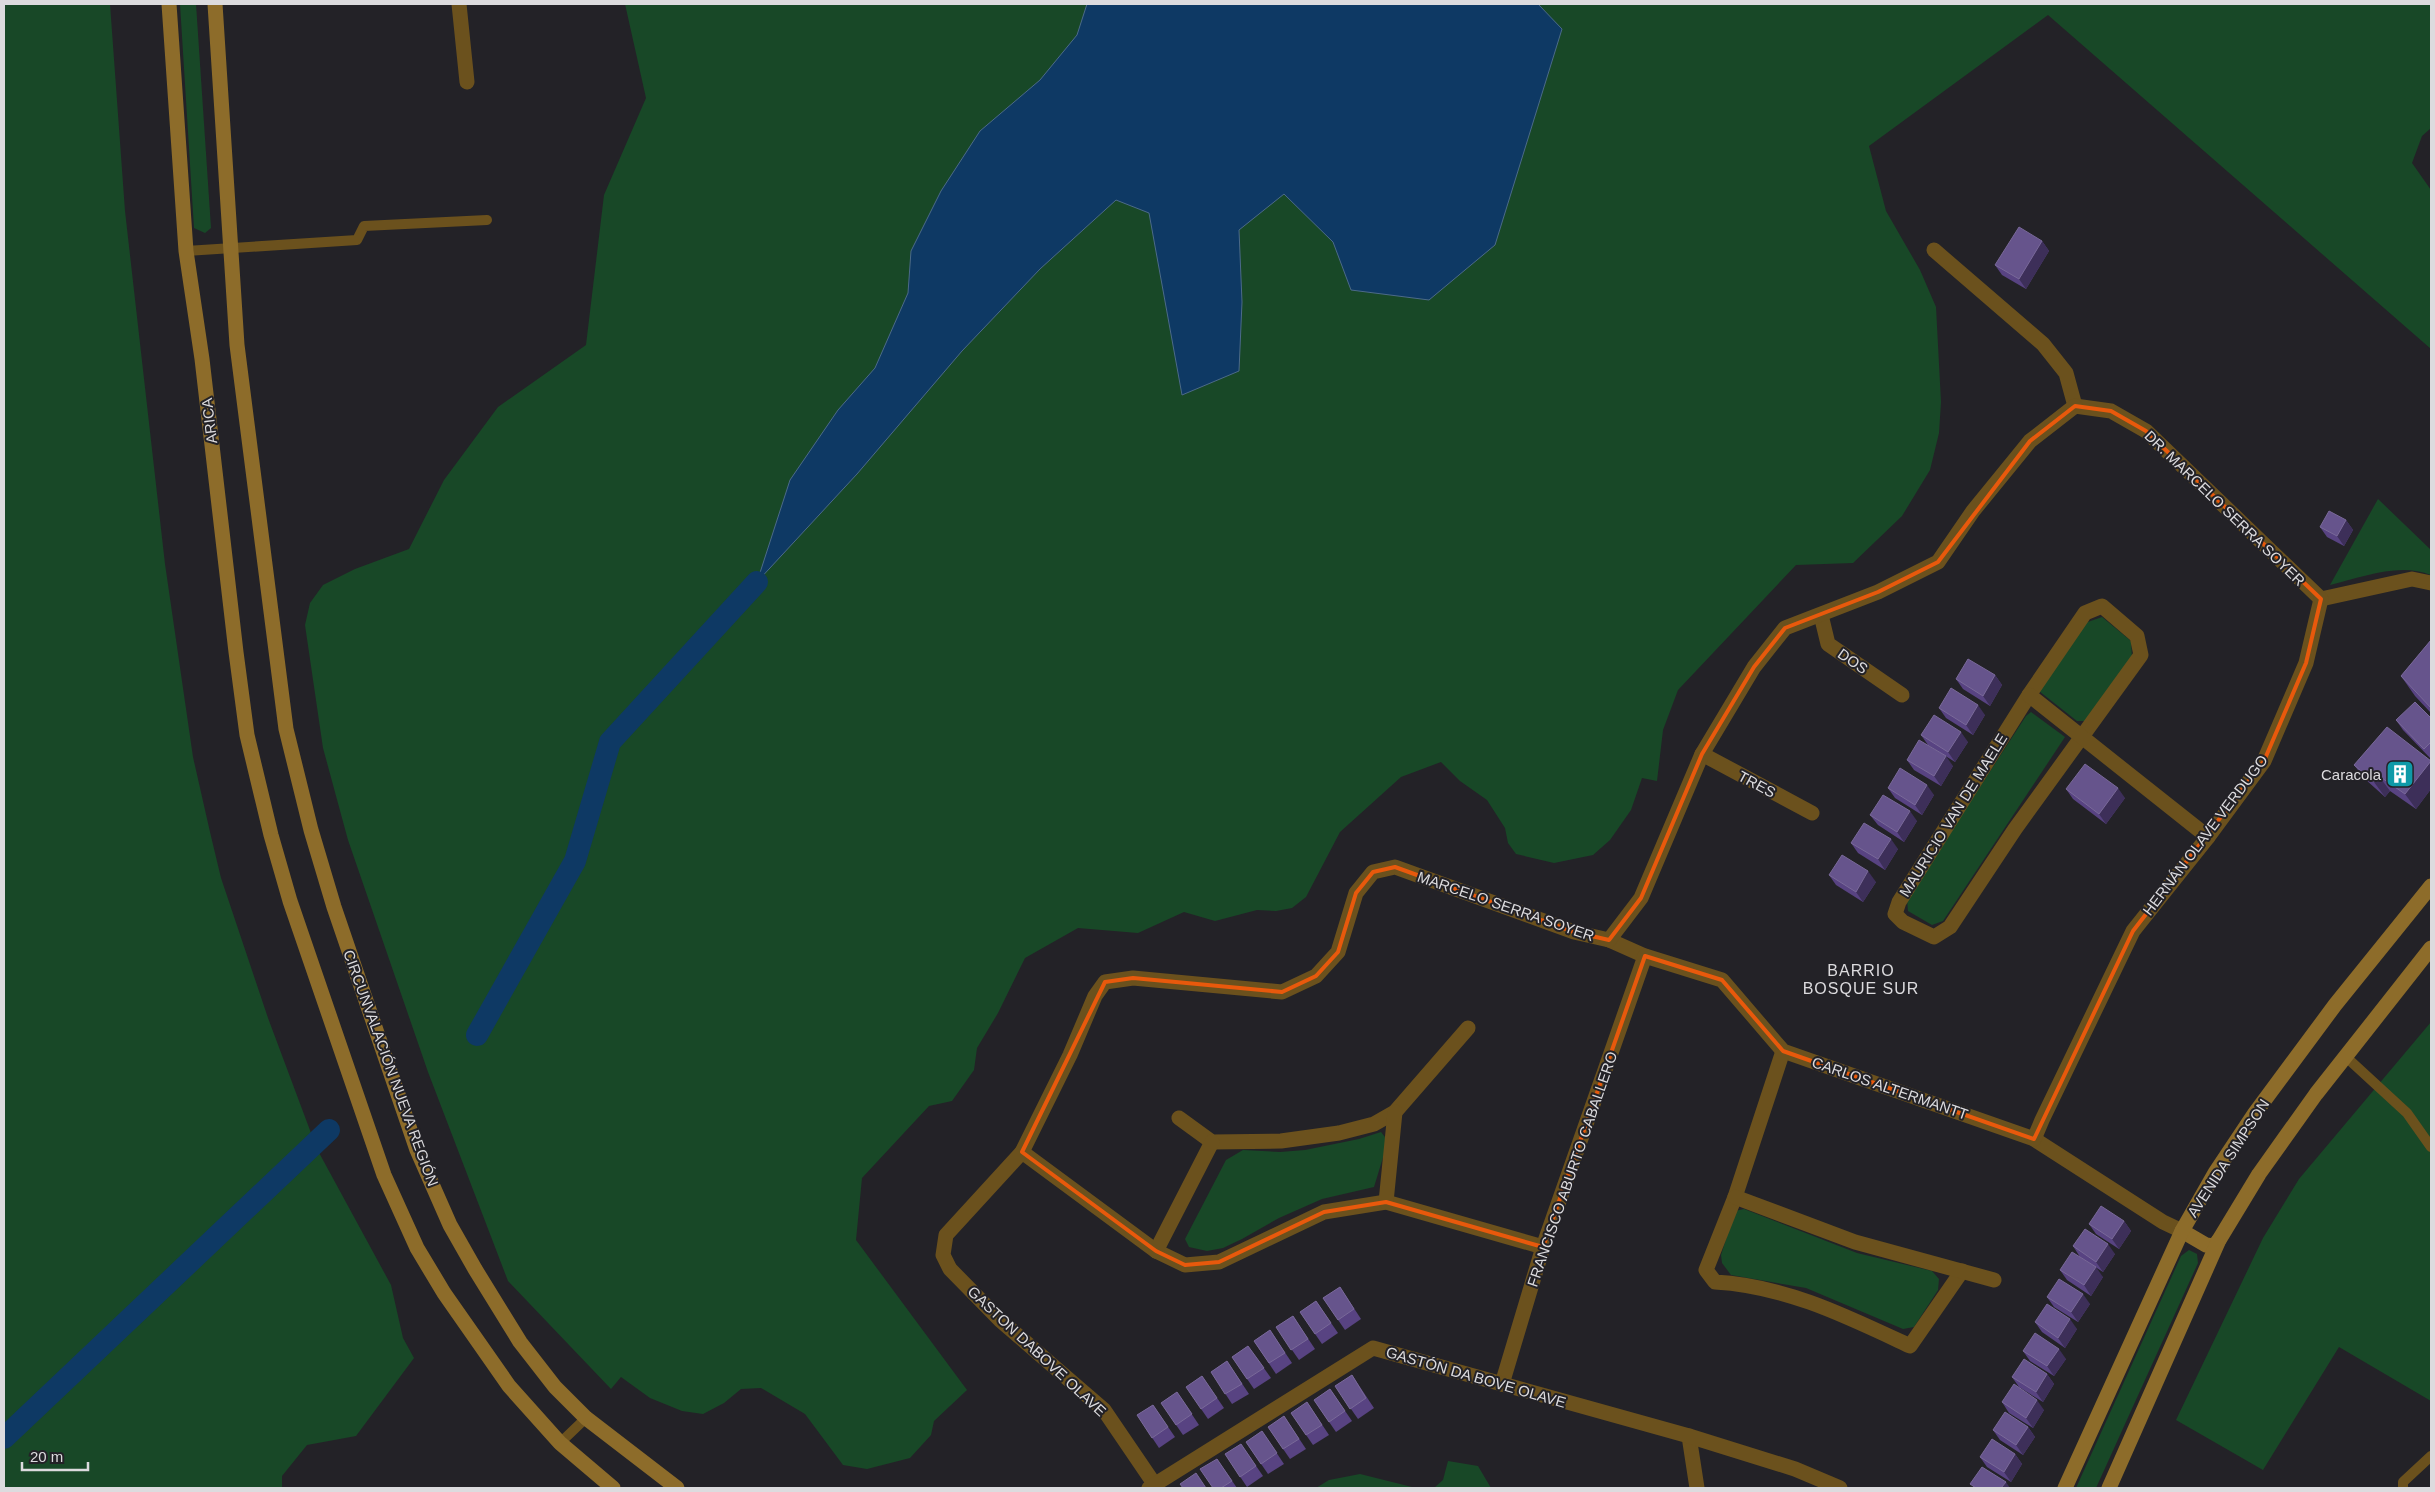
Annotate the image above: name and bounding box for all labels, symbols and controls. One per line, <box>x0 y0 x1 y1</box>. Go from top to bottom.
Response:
street label: ARICA <box>198 397 220 445</box>
street label: DR. MARCELO SERRA SOYER <box>2141 427 2309 589</box>
street label: DOS <box>1835 645 1871 677</box>
street label: MAURICIO VAN DE MAELE <box>1896 730 2010 900</box>
street label: HERNÁN OLAVE VERDUGO <box>2139 751 2271 919</box>
building icon: Caracola <box>2385 759 2415 789</box>
place label: Caracola <box>2321 766 2382 783</box>
street label: TRES <box>1735 767 1779 801</box>
street label: MARCELO SERRA SOYER <box>1415 868 1597 944</box>
street label: CIRCUNVALACIÓN NUEVA REGIÓN <box>340 947 442 1189</box>
district label: BARRIO BOSQUE SUR <box>1803 962 1919 997</box>
street label: FRANCISCO ABURTO CABALLERO <box>1524 1049 1620 1289</box>
street label: CARLOS ALTERMANTT <box>1810 1053 1970 1123</box>
street label: AVENIDA SIMPSON <box>2183 1096 2273 1220</box>
street label: GASTON DABOVE OLAVE <box>964 1282 1110 1420</box>
street label: GASTÓN DA BOVE OLAVE <box>1384 1343 1568 1411</box>
scale bar <box>22 1440 89 1472</box>
text: 20 m <box>30 1448 63 1465</box>

